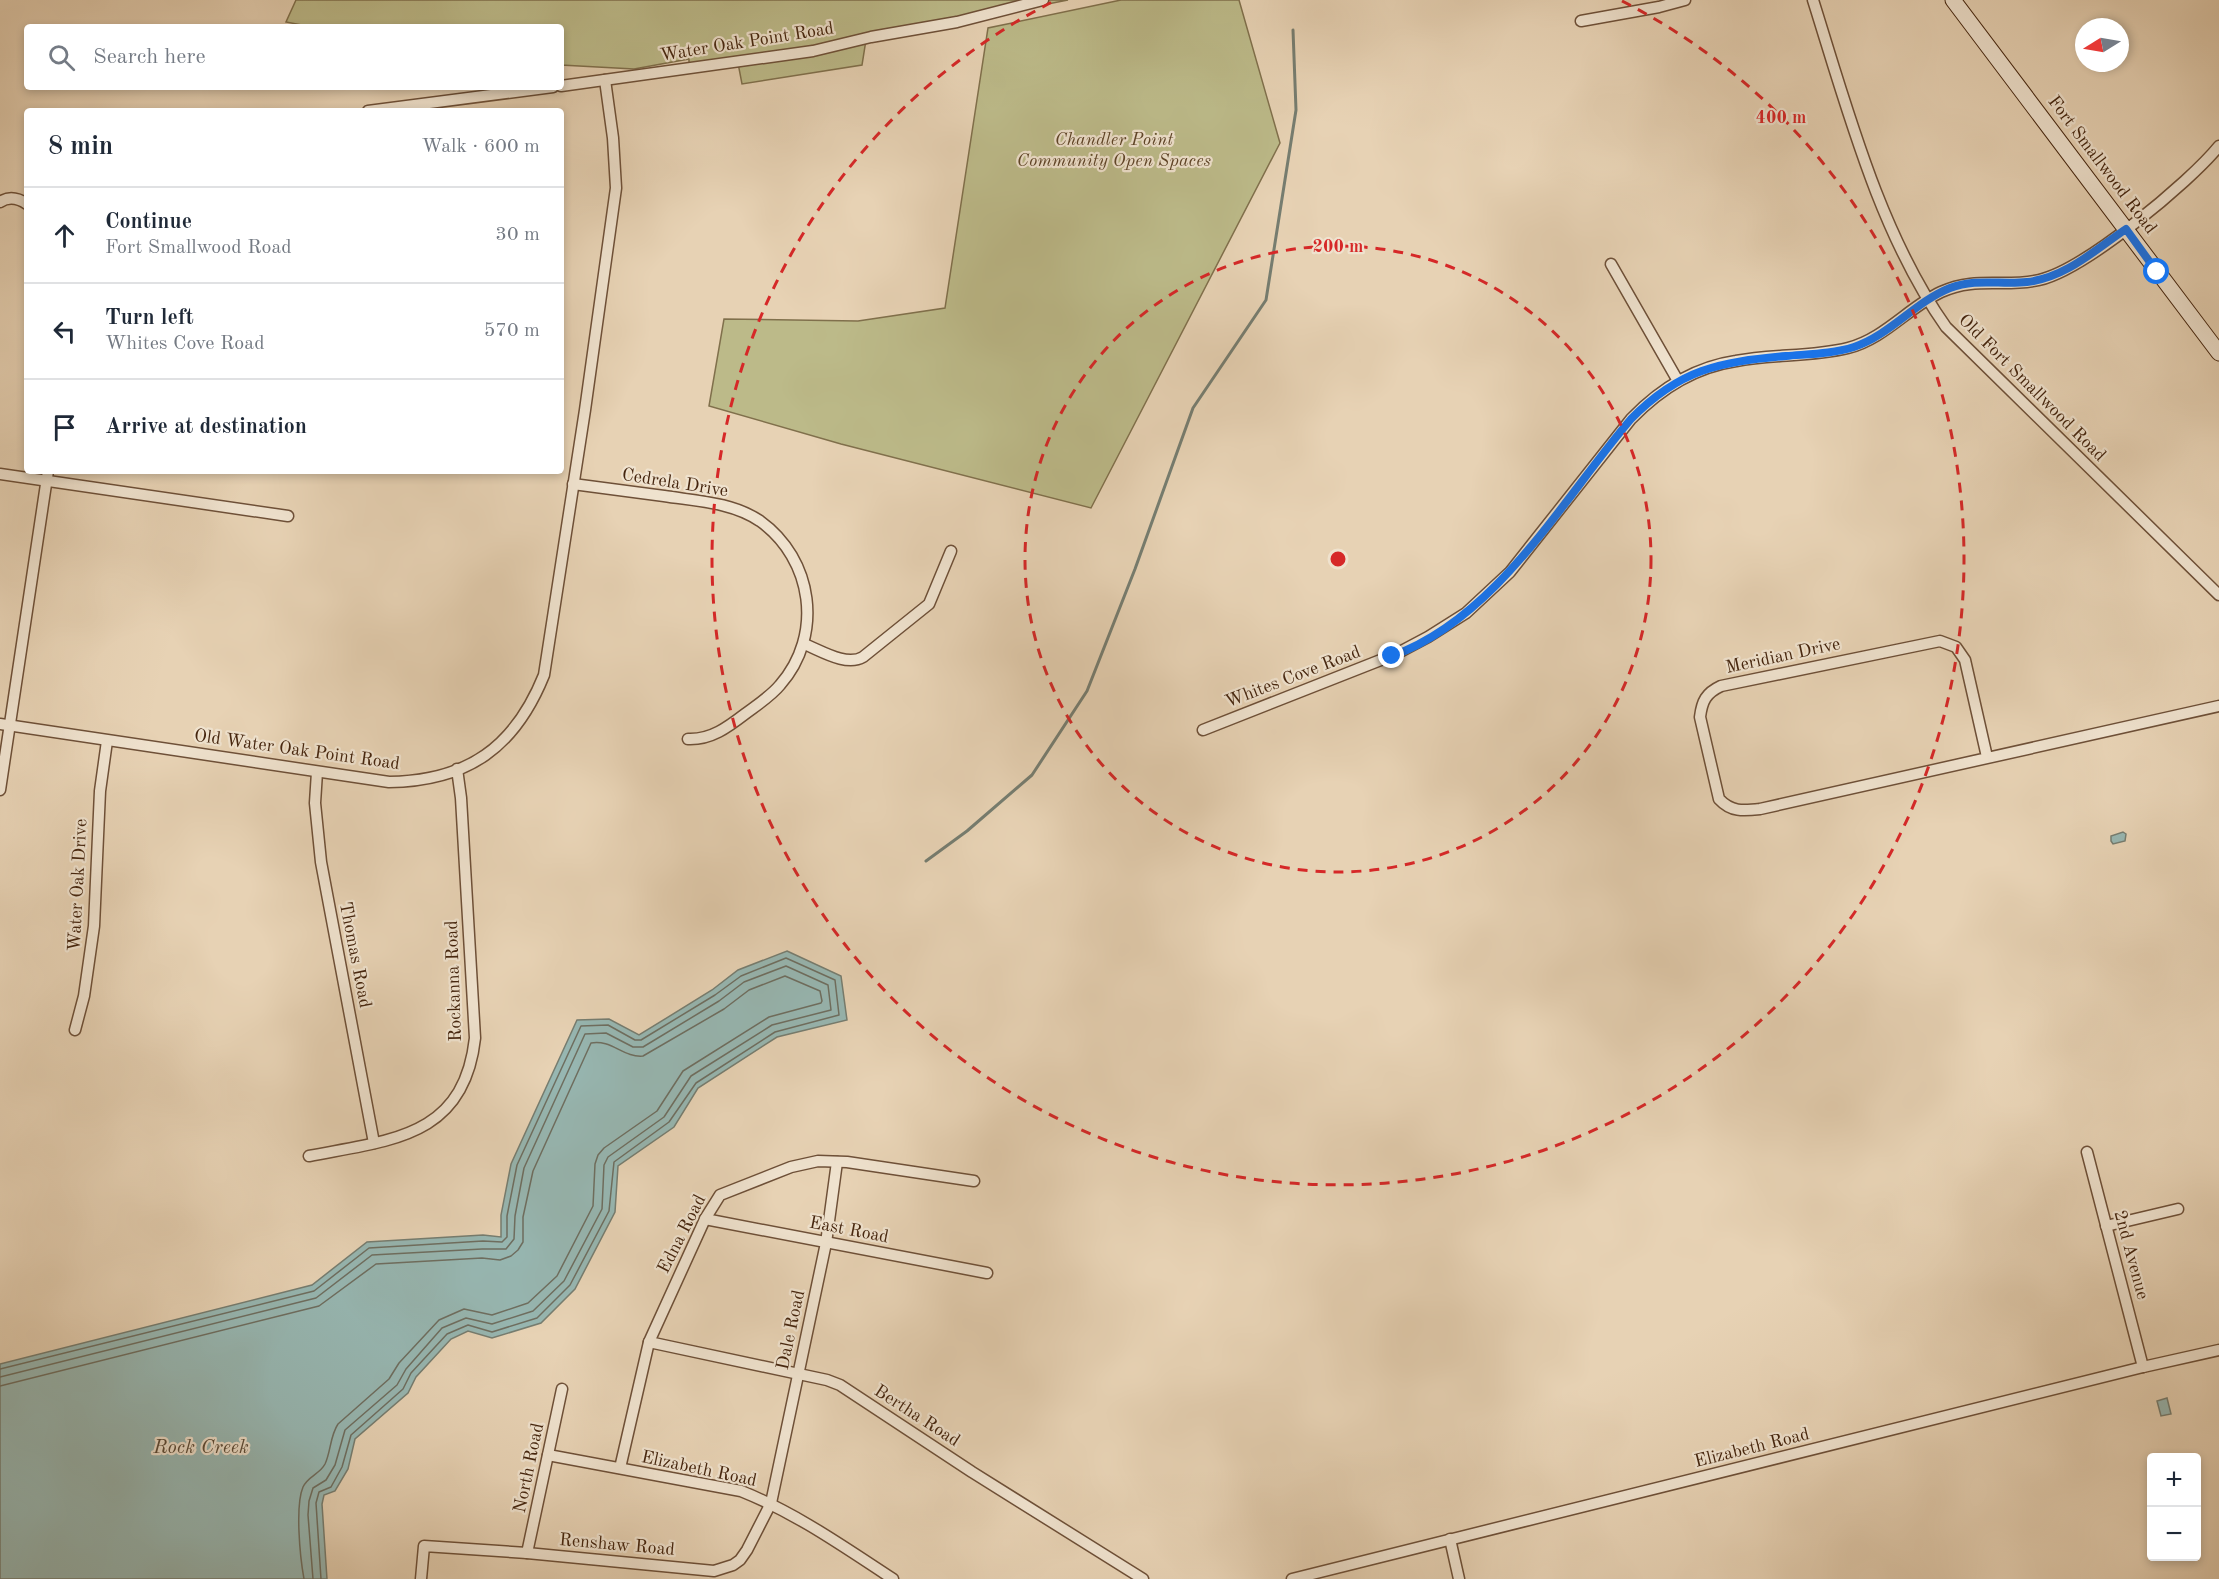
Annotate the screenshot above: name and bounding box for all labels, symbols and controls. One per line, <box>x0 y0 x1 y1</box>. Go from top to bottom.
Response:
north arrow <box>2075 18 2129 72</box>
street label: Water Oak Point Road <box>659 19 835 65</box>
search box <box>24 24 564 90</box>
icon: search <box>45 41 78 74</box>
text: Search here <box>93 46 206 68</box>
street label: Fort Smallwood Road <box>2044 92 2160 238</box>
text: 400 m <box>1756 109 1806 127</box>
park label: Chandler Point Community Open Spaces <box>1017 131 1212 170</box>
text: 8 min <box>48 134 113 160</box>
text: Walk · 600 m <box>421 137 540 157</box>
text: Continue <box>105 211 192 233</box>
icon: ahead <box>48 219 81 252</box>
text: 30 m <box>495 225 540 245</box>
text: Fort Smallwood Road <box>105 238 292 258</box>
text: 200 m <box>1313 238 1363 256</box>
route start <box>2143 258 2169 284</box>
text: Turn left <box>105 307 194 329</box>
street label: Old Fort Smallwood Road <box>1955 311 2109 465</box>
icon: left <box>48 315 81 348</box>
text: 570 m <box>484 321 540 341</box>
text: Whites Cove Road <box>105 334 265 354</box>
icon: arrive <box>48 411 81 444</box>
text: Arrive at destination <box>105 416 307 438</box>
street label: Cedrela Drive <box>621 466 729 500</box>
centre of rings <box>1328 549 1348 569</box>
street label: Meridian Drive <box>1724 635 1842 677</box>
route end <box>1378 642 1404 668</box>
street label: Whites Cove Road <box>1223 643 1363 711</box>
street label: Old Water Oak Point Road <box>193 727 401 773</box>
street label: Water Oak Drive <box>66 818 90 952</box>
street label: Thomas Road <box>336 900 374 1010</box>
street label: Rockanna Road <box>443 920 465 1042</box>
street label: Edna Road <box>655 1192 709 1276</box>
street label: 2nd Avenue <box>2110 1208 2152 1302</box>
street label: East Road <box>808 1213 890 1247</box>
street label: Dale Road <box>774 1288 808 1372</box>
street label: Bertha Road <box>871 1382 963 1450</box>
street label: North Road <box>511 1421 547 1515</box>
street label: Elizabeth Road <box>1693 1425 1811 1471</box>
water label: Rock Creek <box>152 1438 249 1458</box>
street label: Elizabeth Road <box>640 1448 758 1490</box>
map controls <box>2147 1453 2201 1561</box>
button: + <box>2147 1453 2201 1507</box>
button: − <box>2147 1507 2201 1561</box>
street label: Renshaw Road <box>558 1531 676 1559</box>

